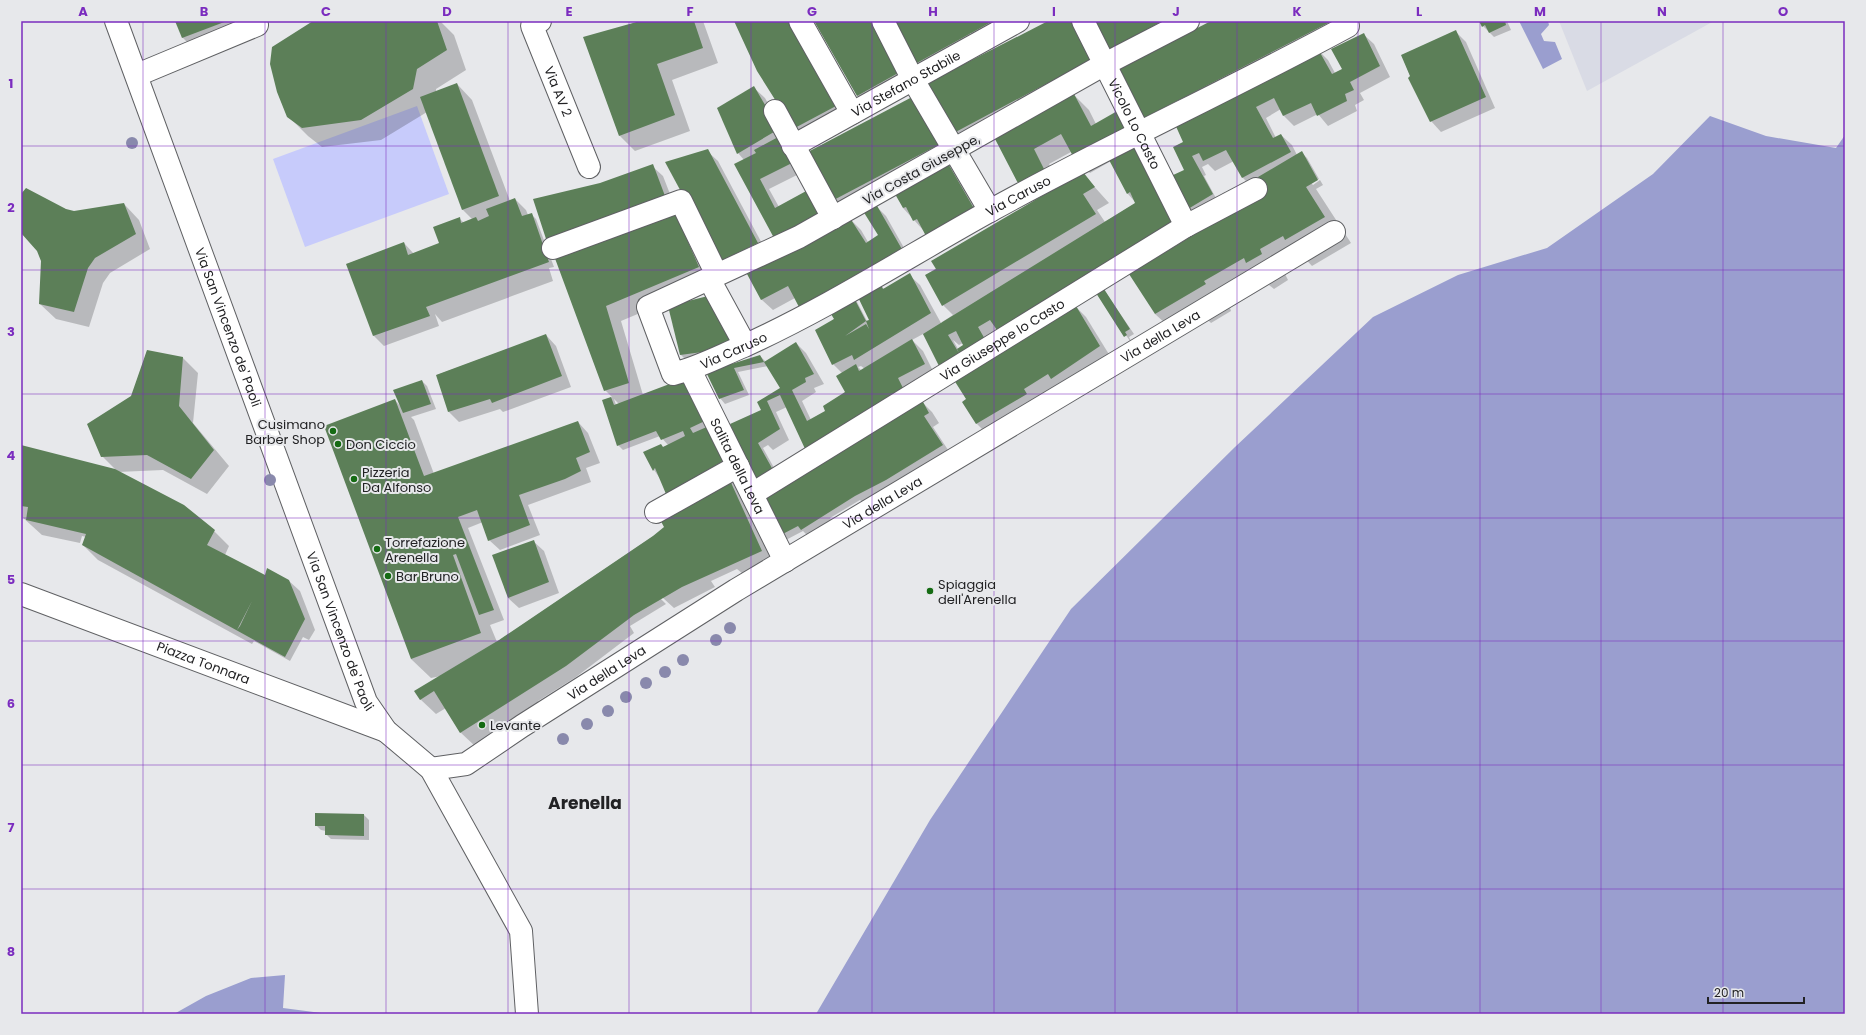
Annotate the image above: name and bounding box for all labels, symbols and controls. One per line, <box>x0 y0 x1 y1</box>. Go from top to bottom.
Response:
text: A <box>78 2 88 21</box>
text: B <box>200 2 209 21</box>
text: C <box>321 2 331 21</box>
text: D <box>442 2 452 21</box>
text: E <box>565 2 573 21</box>
text: F <box>686 2 694 21</box>
text: G <box>807 2 817 21</box>
text: H <box>928 2 938 21</box>
text: I <box>1052 2 1056 21</box>
text: J <box>1172 2 1180 21</box>
text: K <box>1292 2 1302 21</box>
text: L <box>1416 2 1422 21</box>
text: M <box>1534 2 1546 21</box>
text: N <box>1657 2 1667 21</box>
text: O <box>1778 2 1788 21</box>
street label: Via Stefano Stabile <box>848 46 964 122</box>
street label: Via AV 2 <box>539 64 577 120</box>
text: 1 <box>9 74 13 93</box>
street label: Vicolo Lo Casto <box>1103 75 1165 173</box>
street label: Via Costa Giuseppe, <box>859 129 984 210</box>
street label: Via Caruso <box>982 171 1054 222</box>
text: 2 <box>7 198 15 217</box>
street label: Via San Vincenzo de' Paoli <box>190 245 266 410</box>
street label: Via Giuseppe lo Casto <box>936 294 1069 386</box>
street label: Via della Leva <box>1117 305 1204 368</box>
text: 3 <box>7 322 15 341</box>
street label: Via Caruso <box>697 328 770 374</box>
place label: Cusimano Barber Shop <box>245 415 325 449</box>
street label: Salita della Leva <box>705 415 769 517</box>
marker: Cusimano Barber Shop <box>328 426 338 436</box>
place label: Don Ciccio <box>346 435 416 454</box>
marker: Don Ciccio <box>333 439 343 449</box>
text: 4 <box>7 446 16 465</box>
place label: Pizzeria Da Alfonso <box>362 463 431 497</box>
street label: Via della Leva <box>839 472 926 534</box>
marker: Pizzeria Da Alfonso <box>349 474 359 484</box>
place label: Torrefazione Arenella <box>385 533 465 567</box>
marker: Torrefazione Arenella <box>372 544 382 554</box>
street label: Via San Vincenzo de' Paoli <box>302 549 378 715</box>
place label: Bar Bruno <box>396 567 459 586</box>
text: 5 <box>7 570 15 589</box>
marker: Bar Bruno <box>383 571 393 581</box>
place label: Spiaggia dell'Arenella <box>938 575 1017 609</box>
marker: Spiaggia dell'Arenella <box>925 586 935 596</box>
street label: Piazza Tonnara <box>154 637 253 689</box>
street label: Via della Leva <box>564 641 650 705</box>
text: 6 <box>7 694 15 713</box>
place label: Levante <box>490 716 541 735</box>
marker: Levante <box>477 720 487 730</box>
district label: Arenella <box>548 791 622 815</box>
text: 7 <box>8 818 15 837</box>
text: 8 <box>7 942 15 961</box>
scale bar <box>1708 979 1804 1005</box>
text: 20 m <box>1714 984 1744 1001</box>

